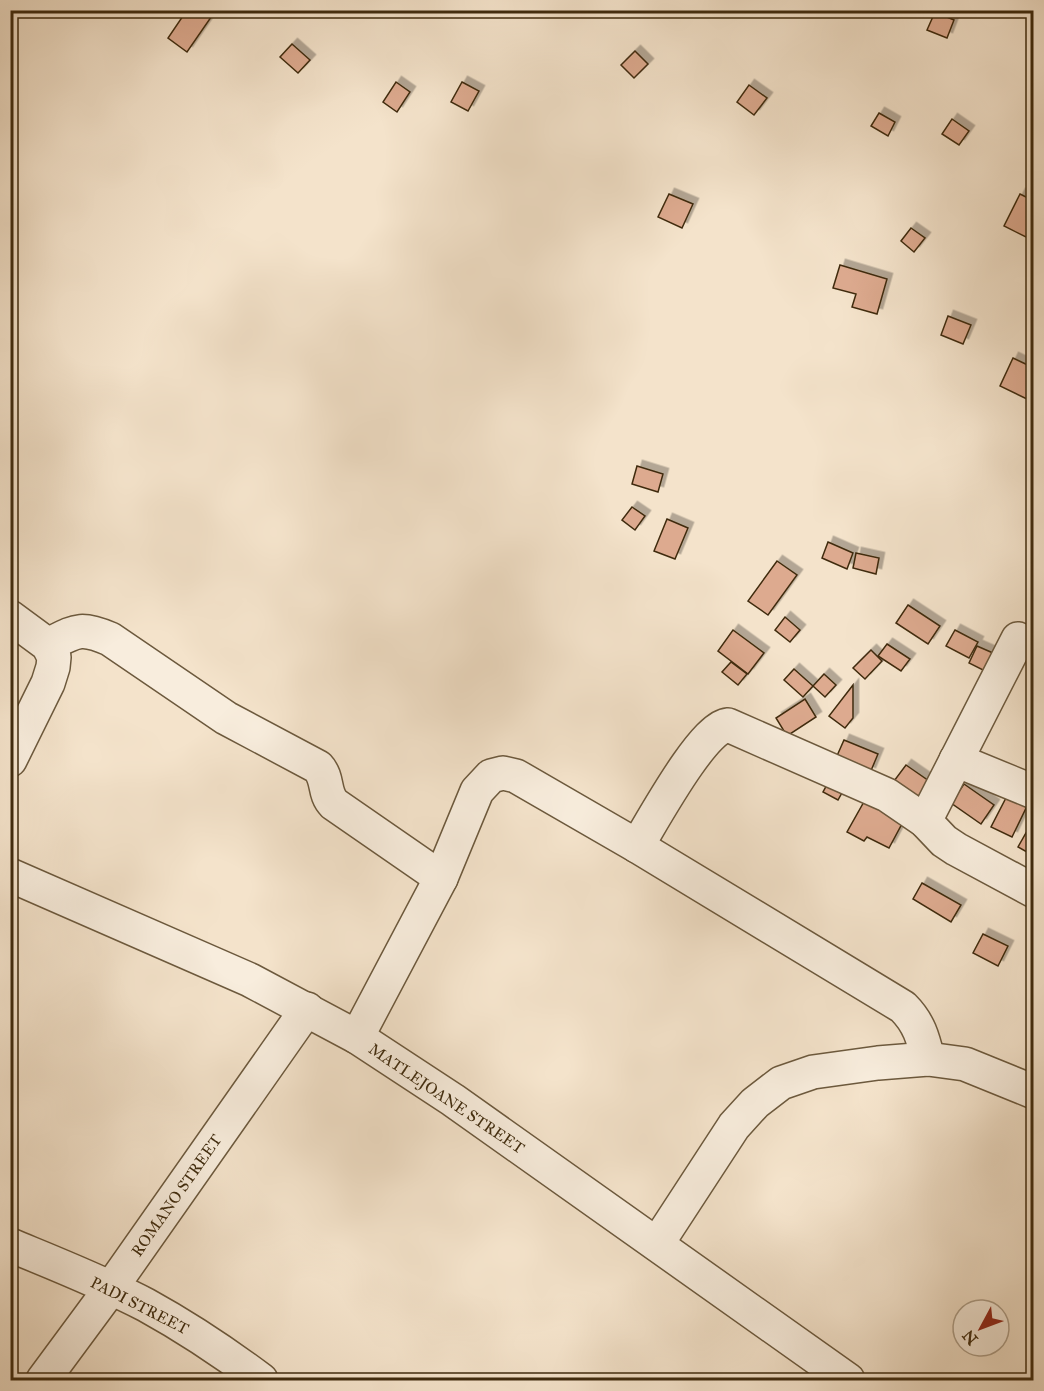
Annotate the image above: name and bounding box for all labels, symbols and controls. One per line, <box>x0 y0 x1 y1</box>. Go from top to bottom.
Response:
street label: MATLEJOANE STREET <box>365 1039 528 1159</box>
street label: ROMANO STREET <box>127 1131 226 1260</box>
street label: PADI STREET <box>88 1273 192 1338</box>
north arrow <box>951 1298 1011 1358</box>
text: N <box>958 1326 982 1349</box>

